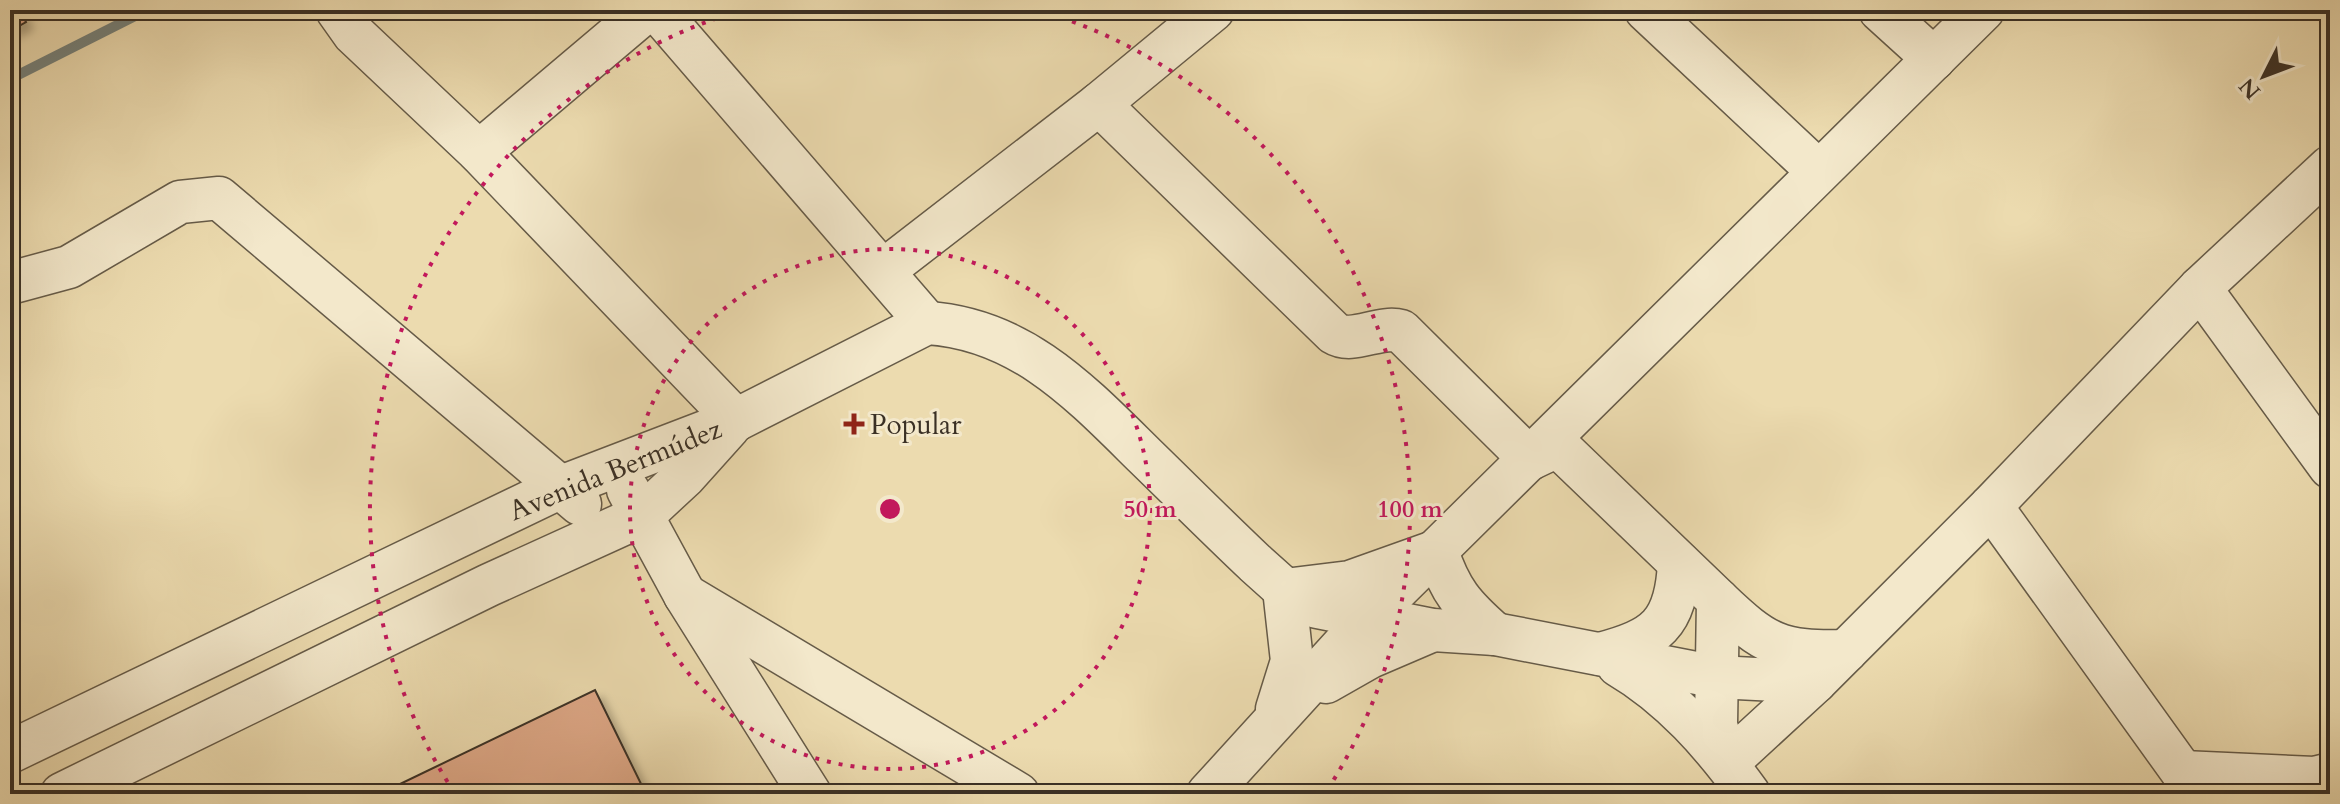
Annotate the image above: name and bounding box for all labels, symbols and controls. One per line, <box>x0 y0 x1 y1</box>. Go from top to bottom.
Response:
north arrow <box>2224 36 2304 116</box>
text: N <box>2232 72 2267 106</box>
place label: Popular <box>870 406 962 444</box>
street label: Avenida Bermúdez <box>503 410 728 530</box>
marker: Popular <box>845 415 863 433</box>
text: 50 m <box>1123 493 1177 526</box>
text: 100 m <box>1377 493 1444 526</box>
centre of rings <box>876 495 904 523</box>

